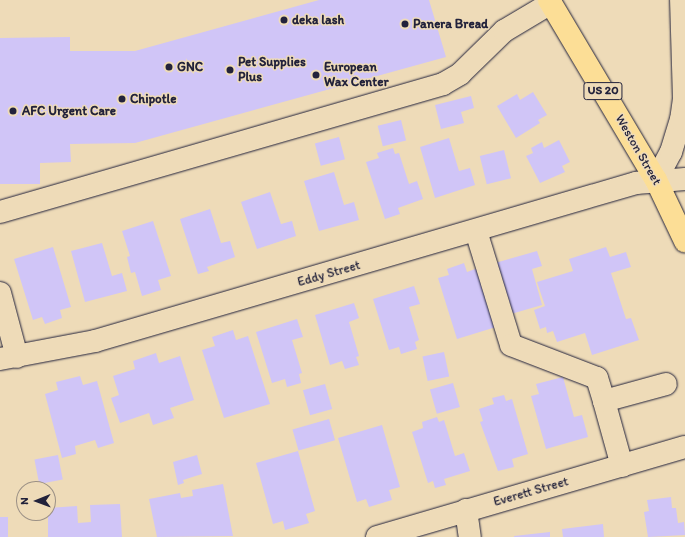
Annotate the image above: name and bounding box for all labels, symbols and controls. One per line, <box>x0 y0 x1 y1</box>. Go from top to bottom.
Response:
place label: deka lash <box>292 12 344 28</box>
marker: deka lash <box>279 15 289 25</box>
place label: Panera Bread <box>413 16 488 32</box>
marker: Panera Bread <box>400 19 410 29</box>
place label: Pet Supplies Plus <box>238 55 306 86</box>
place label: GNC <box>177 59 203 75</box>
place label: European Wax Center <box>324 60 389 91</box>
marker: GNC <box>164 62 174 72</box>
marker: Pet Supplies Plus <box>225 65 235 75</box>
marker: European Wax Center <box>311 70 321 80</box>
road number: US 20 <box>583 81 623 101</box>
place label: Chipotle <box>130 91 177 107</box>
marker: Chipotle <box>117 94 127 104</box>
place label: AFC Urgent Care <box>22 103 117 119</box>
marker: AFC Urgent Care <box>7 105 19 117</box>
street label: Weston Street <box>612 112 664 188</box>
street label: Eddy Street <box>296 258 362 290</box>
street label: Everett Street <box>492 474 570 510</box>
north arrow <box>16 481 56 521</box>
text: N <box>18 497 31 505</box>

